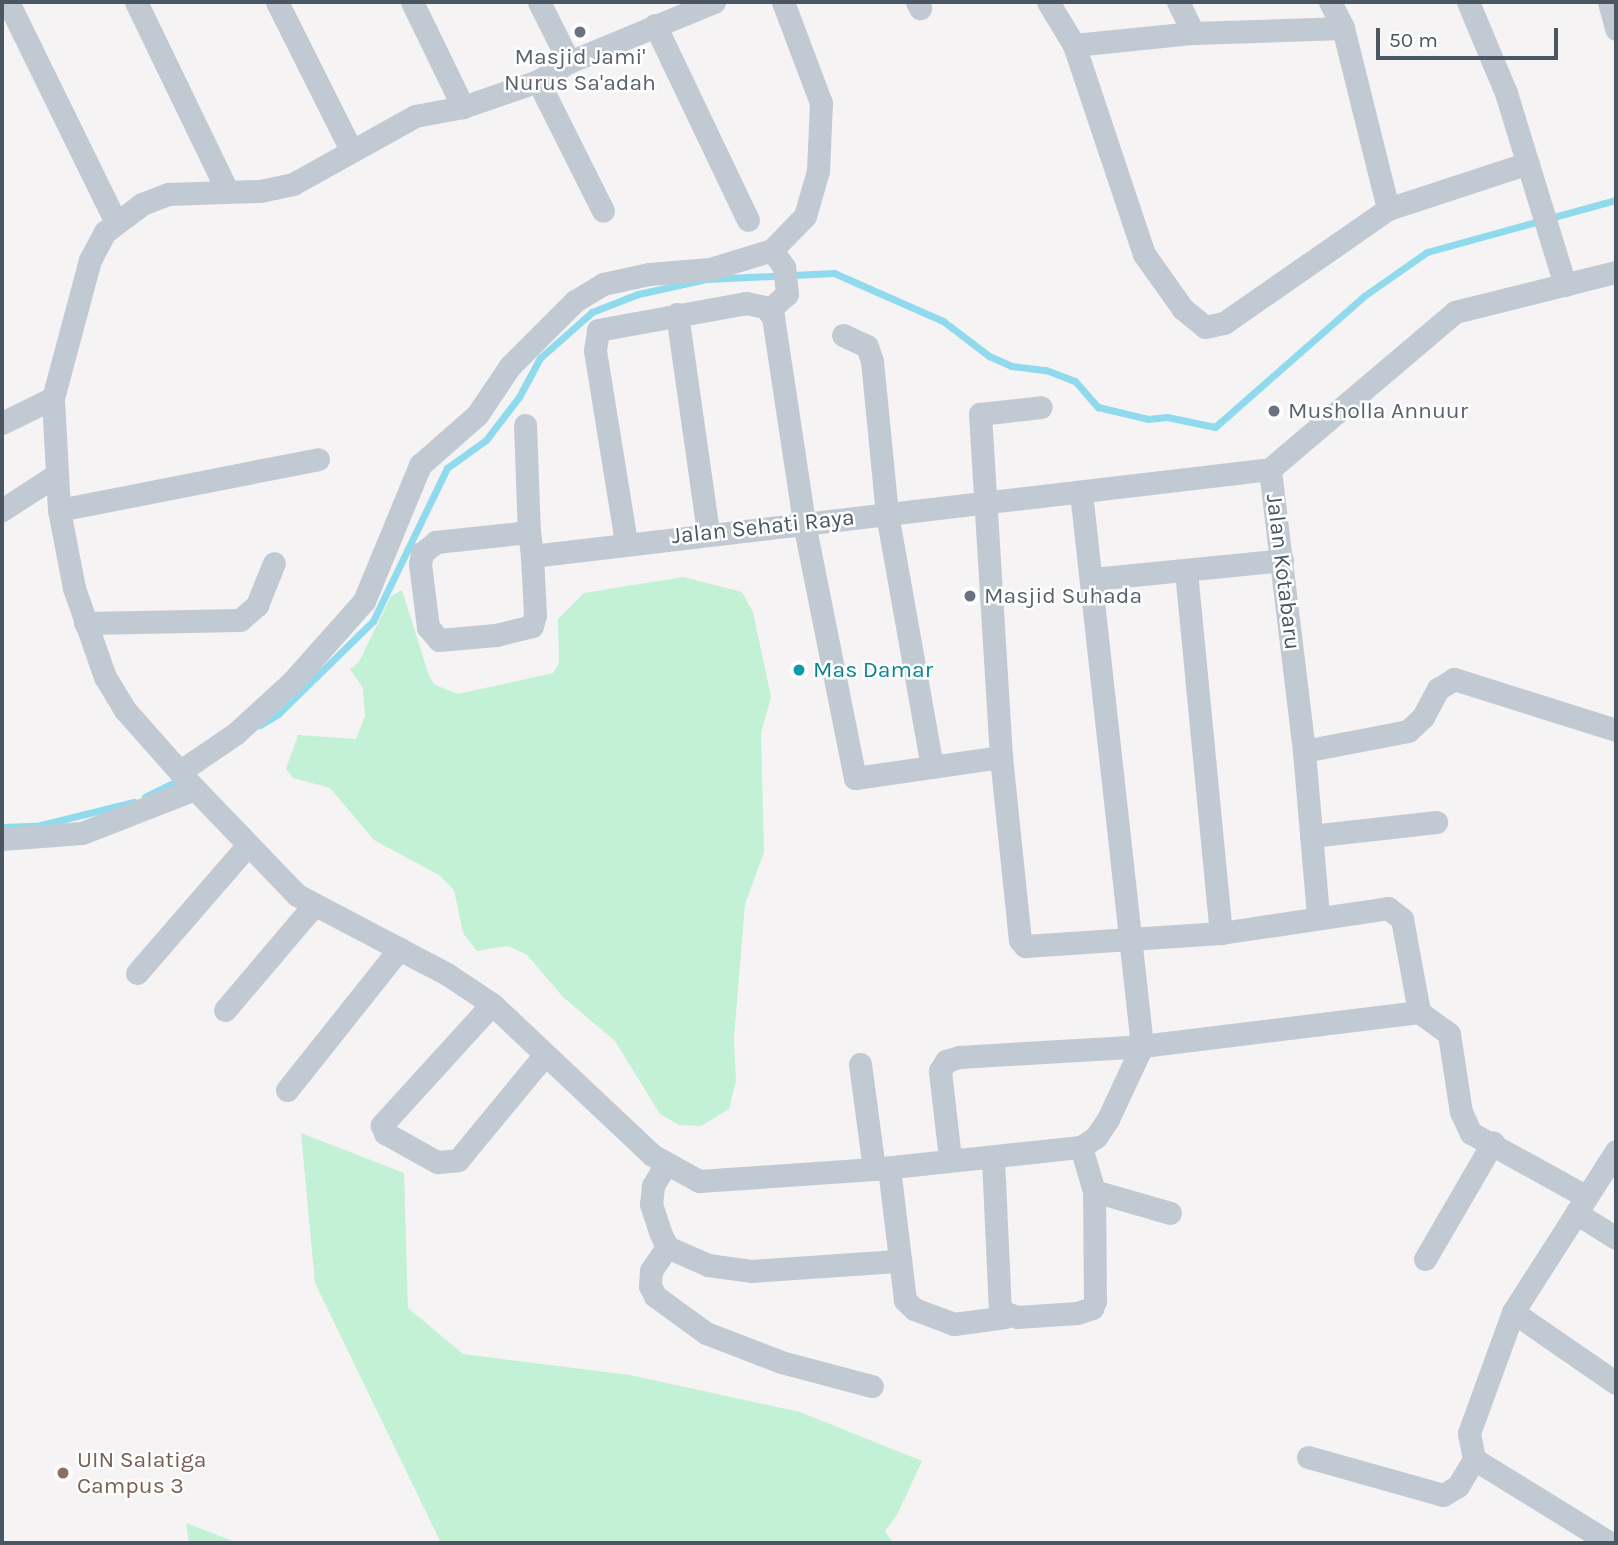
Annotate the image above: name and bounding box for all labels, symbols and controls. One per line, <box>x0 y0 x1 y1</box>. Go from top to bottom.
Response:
scale bar <box>1380 14 1562 58</box>
marker: Masjid Jami' Nurus Sa'adah <box>572 24 588 40</box>
text: 50 m <box>1389 28 1438 52</box>
place label: Masjid Jami' Nurus Sa'adah <box>504 43 656 97</box>
place label: Musholla Annuur <box>1288 397 1468 425</box>
marker: Musholla Annuur <box>1266 403 1282 419</box>
street label: Jalan Kotabaru <box>1260 493 1306 651</box>
street label: Jalan Sehati Raya <box>670 504 856 550</box>
place label: Masjid Suhada <box>984 582 1142 610</box>
marker: Masjid Suhada <box>962 588 978 604</box>
place label: Mas Damar <box>813 656 933 684</box>
marker: Mas Damar <box>791 662 807 678</box>
place label: UIN Salatiga Campus 3 <box>77 1446 206 1500</box>
marker: UIN Salatiga Campus 3 <box>55 1465 71 1481</box>

